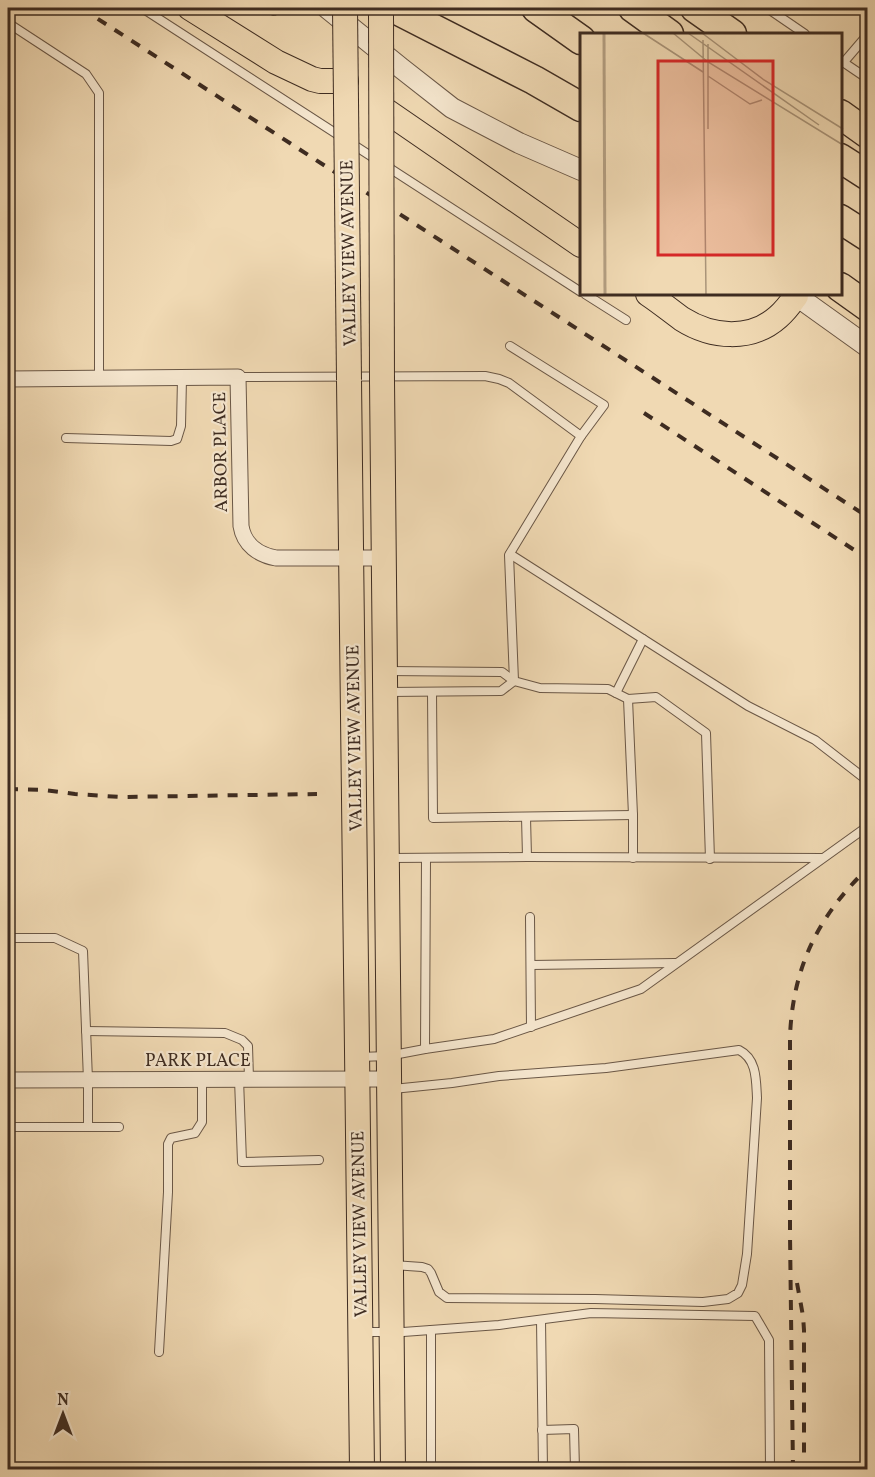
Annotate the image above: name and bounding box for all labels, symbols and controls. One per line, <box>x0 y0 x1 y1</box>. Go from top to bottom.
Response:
inset map <box>580 33 842 296</box>
street label: VALLEY VIEW AVENUE <box>335 159 364 347</box>
street label: ARBOR PLACE <box>208 391 235 513</box>
street label: VALLEY VIEW AVENUE <box>341 644 370 832</box>
street label: PARK PLACE <box>145 1049 251 1074</box>
street label: VALLEY VIEW AVENUE <box>346 1130 375 1318</box>
north arrow <box>33 1384 93 1444</box>
text: N <box>57 1390 69 1412</box>

